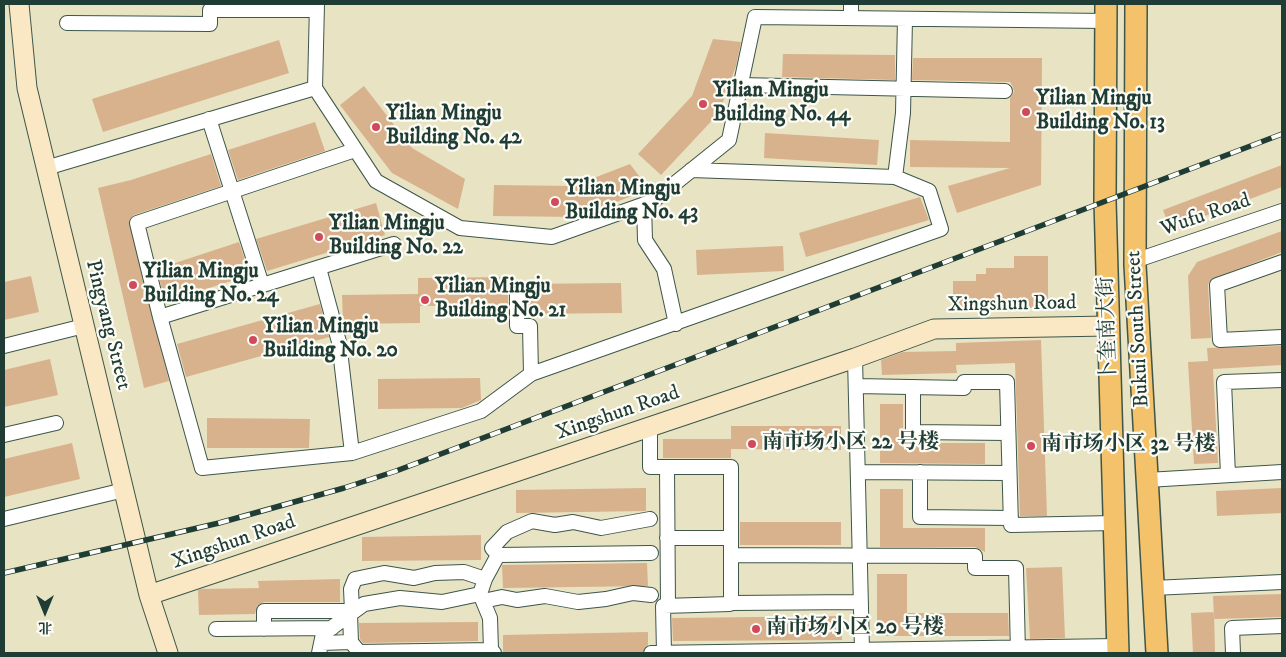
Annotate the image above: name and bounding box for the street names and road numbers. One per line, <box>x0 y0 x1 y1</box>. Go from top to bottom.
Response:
street label: Wufu Road <box>1158 189 1254 243</box>
street label: Bukui South Street <box>1122 250 1156 408</box>
street label: Pingyang Street <box>79 257 135 393</box>
street label: 卜奎南大街 <box>1095 276 1123 382</box>
street label: Xingshun Road <box>947 291 1077 319</box>
street label: Xingshun Road <box>553 381 683 447</box>
street label: Xingshun Road <box>169 510 299 576</box>

